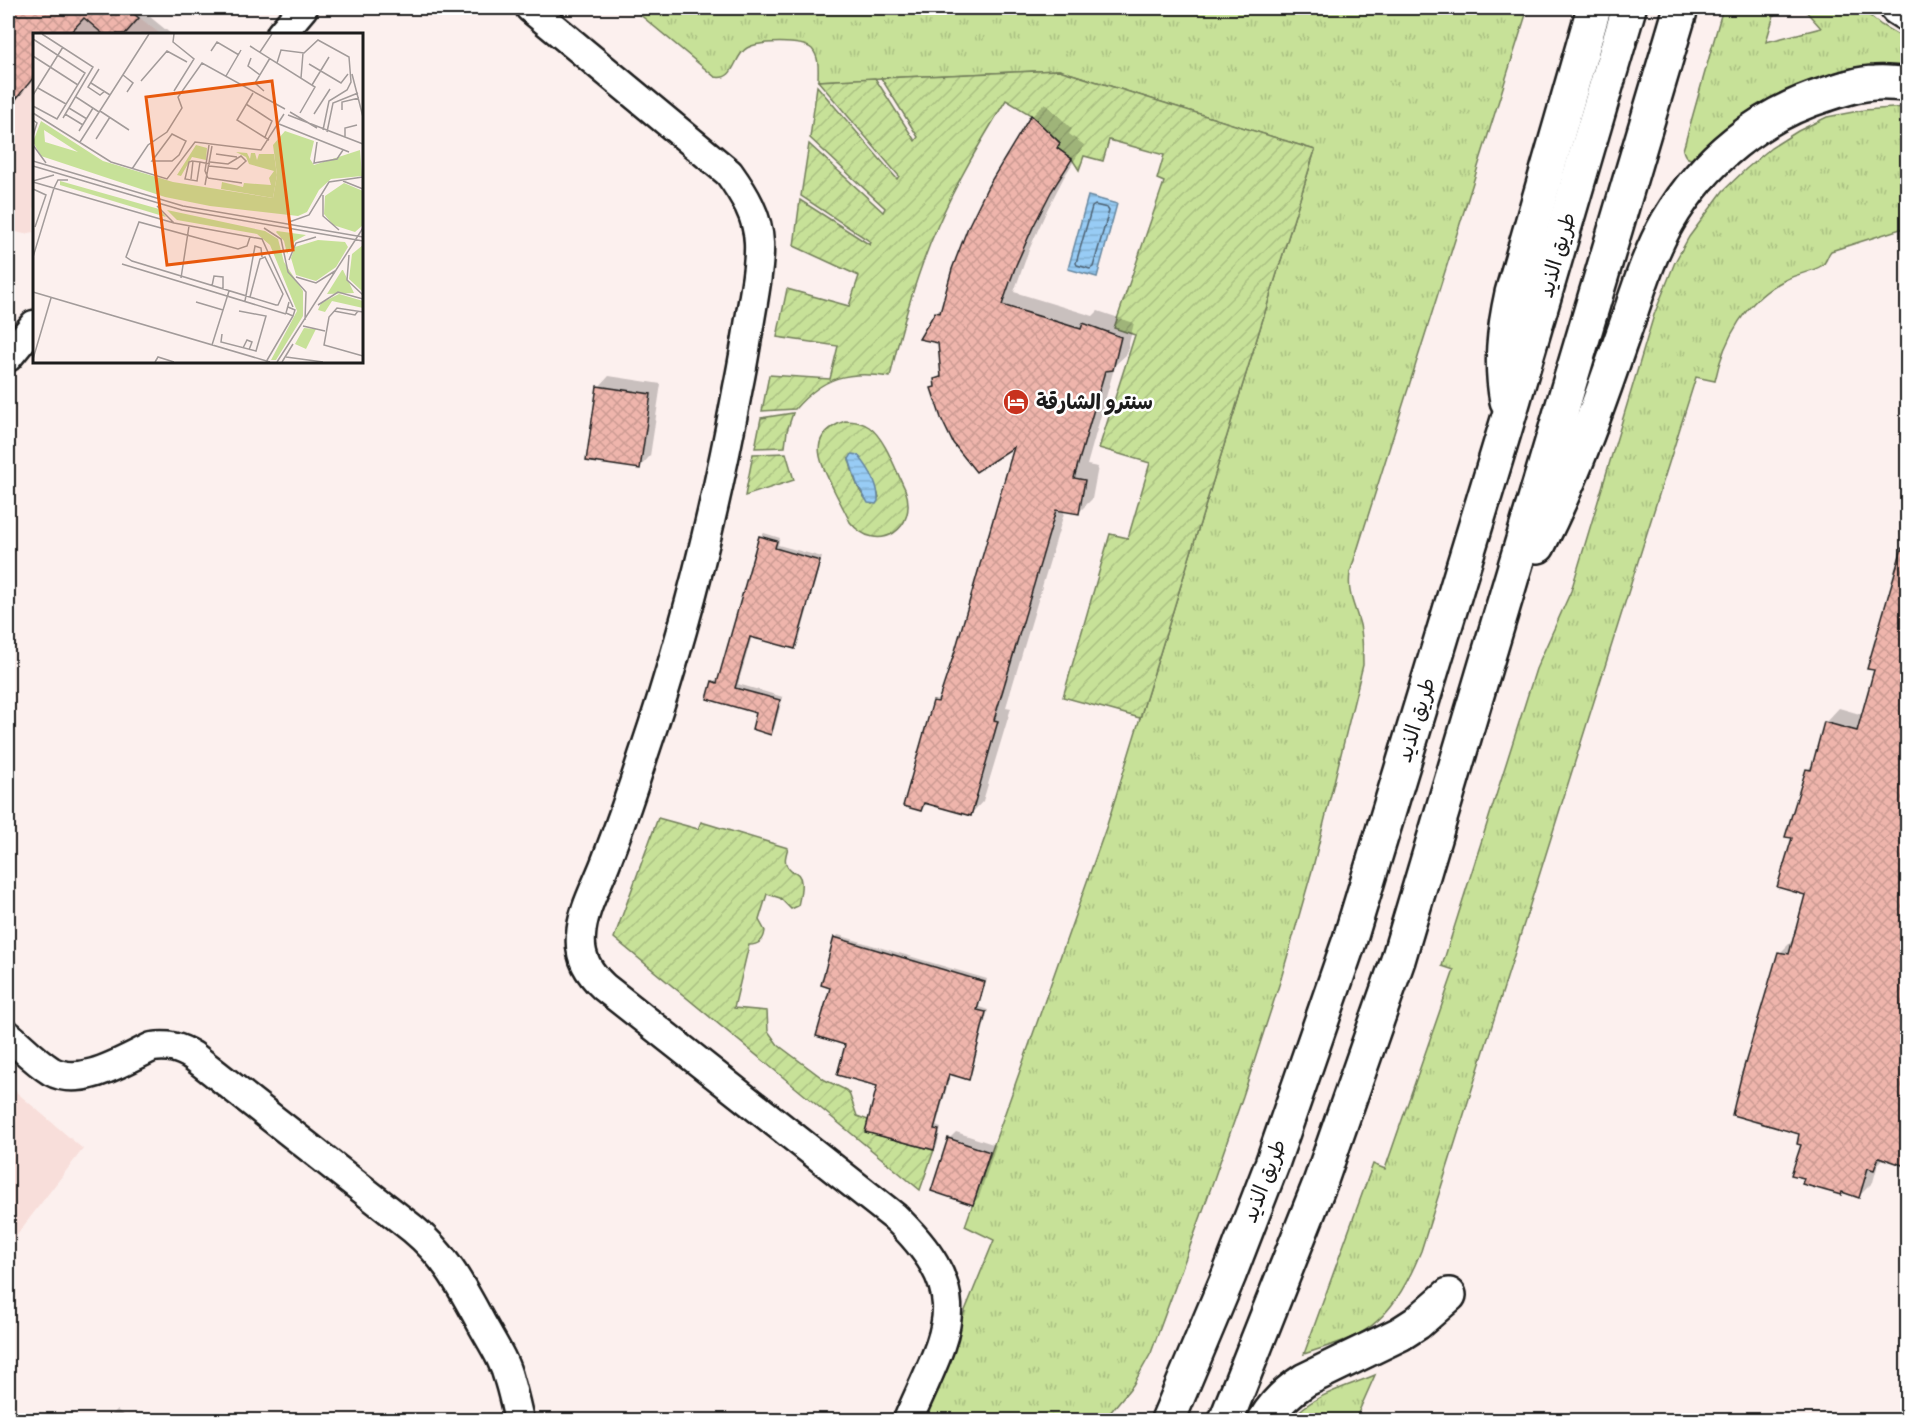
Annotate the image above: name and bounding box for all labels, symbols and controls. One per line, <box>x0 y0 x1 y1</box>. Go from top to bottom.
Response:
inset map <box>33 33 363 363</box>
street label: طريق الذيد <box>1532 209 1581 300</box>
hotel icon: سنترو الشارقة <box>1001 387 1031 417</box>
place label: سنترو الشارقة <box>1036 389 1153 415</box>
street label: طريق الذيد <box>1391 674 1440 765</box>
street label: طريق الذيد <box>1236 1136 1291 1226</box>

